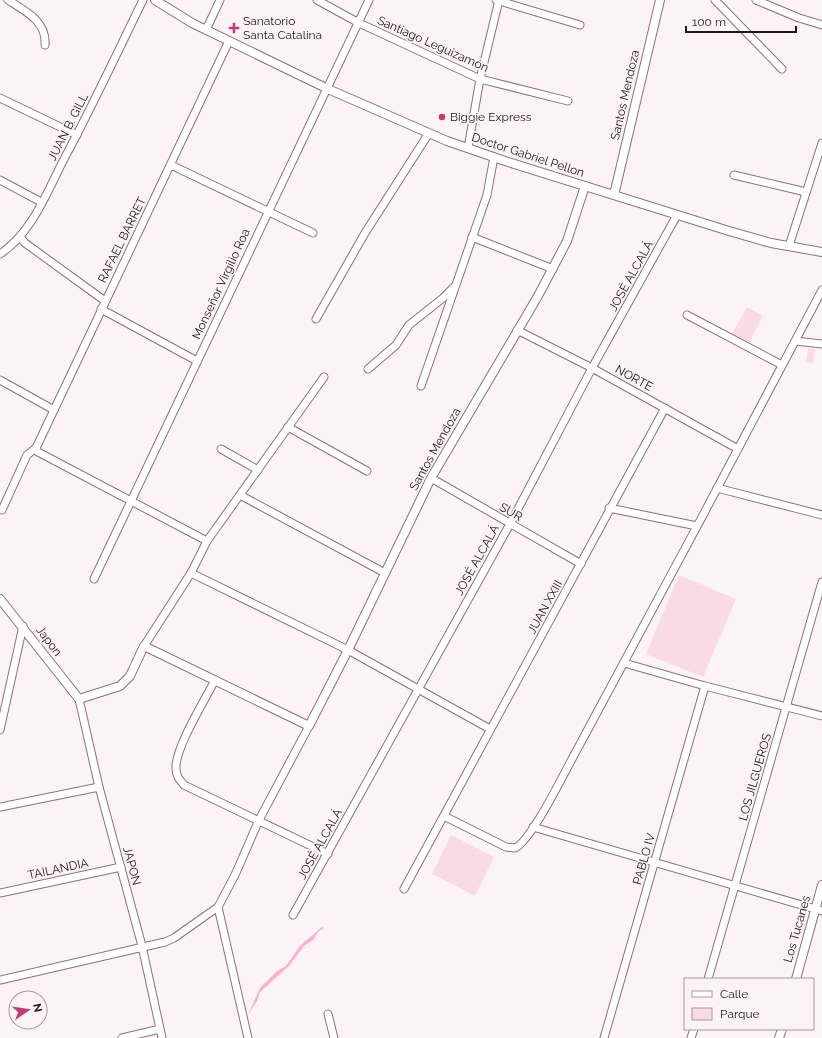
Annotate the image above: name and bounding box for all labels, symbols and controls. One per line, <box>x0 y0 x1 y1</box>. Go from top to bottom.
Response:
scale bar <box>686 8 796 34</box>
street label: Santiago Leguizamón <box>375 13 491 75</box>
place label: Sanatorio Santa Catalina <box>243 14 322 42</box>
text: 100 m <box>692 15 726 29</box>
marker: Sanatorio Santa Catalina <box>228 22 240 34</box>
street label: Santos Mendoza <box>608 49 642 141</box>
street label: JUAN B. GILL <box>45 91 91 163</box>
place label: Biggie Express <box>450 110 532 124</box>
marker: Biggie Express <box>437 112 447 122</box>
street label: Doctor Gabriel Pellon <box>470 130 586 180</box>
street label: RAFAEL BARRET <box>95 194 149 285</box>
street label: Monseñor Virgilio Roa <box>189 226 253 342</box>
street label: JOSÉ ALCALÁ <box>606 238 656 314</box>
street label: NORTE <box>613 362 655 394</box>
street label: Santos Mendoza <box>407 405 463 493</box>
street label: SUR <box>497 500 525 524</box>
street label: JOSÉ ALCALÁ <box>452 522 502 598</box>
street label: JUAN XXIII <box>525 578 565 636</box>
street label: Japon <box>33 623 65 659</box>
street label: LOS JILGUEROS <box>736 732 774 822</box>
street label: JOSÉ ALCALÁ <box>295 806 345 882</box>
street label: PABLO IV <box>630 832 658 886</box>
street label: JAPON <box>120 845 144 887</box>
street label: TAILANDIA <box>26 856 90 882</box>
street label: Los Tucanes <box>781 894 813 964</box>
legend <box>684 978 814 1030</box>
text: Calle <box>720 987 748 1001</box>
north arrow <box>8 990 48 1030</box>
text: N <box>30 1002 45 1013</box>
text: Parque <box>720 1007 760 1021</box>

